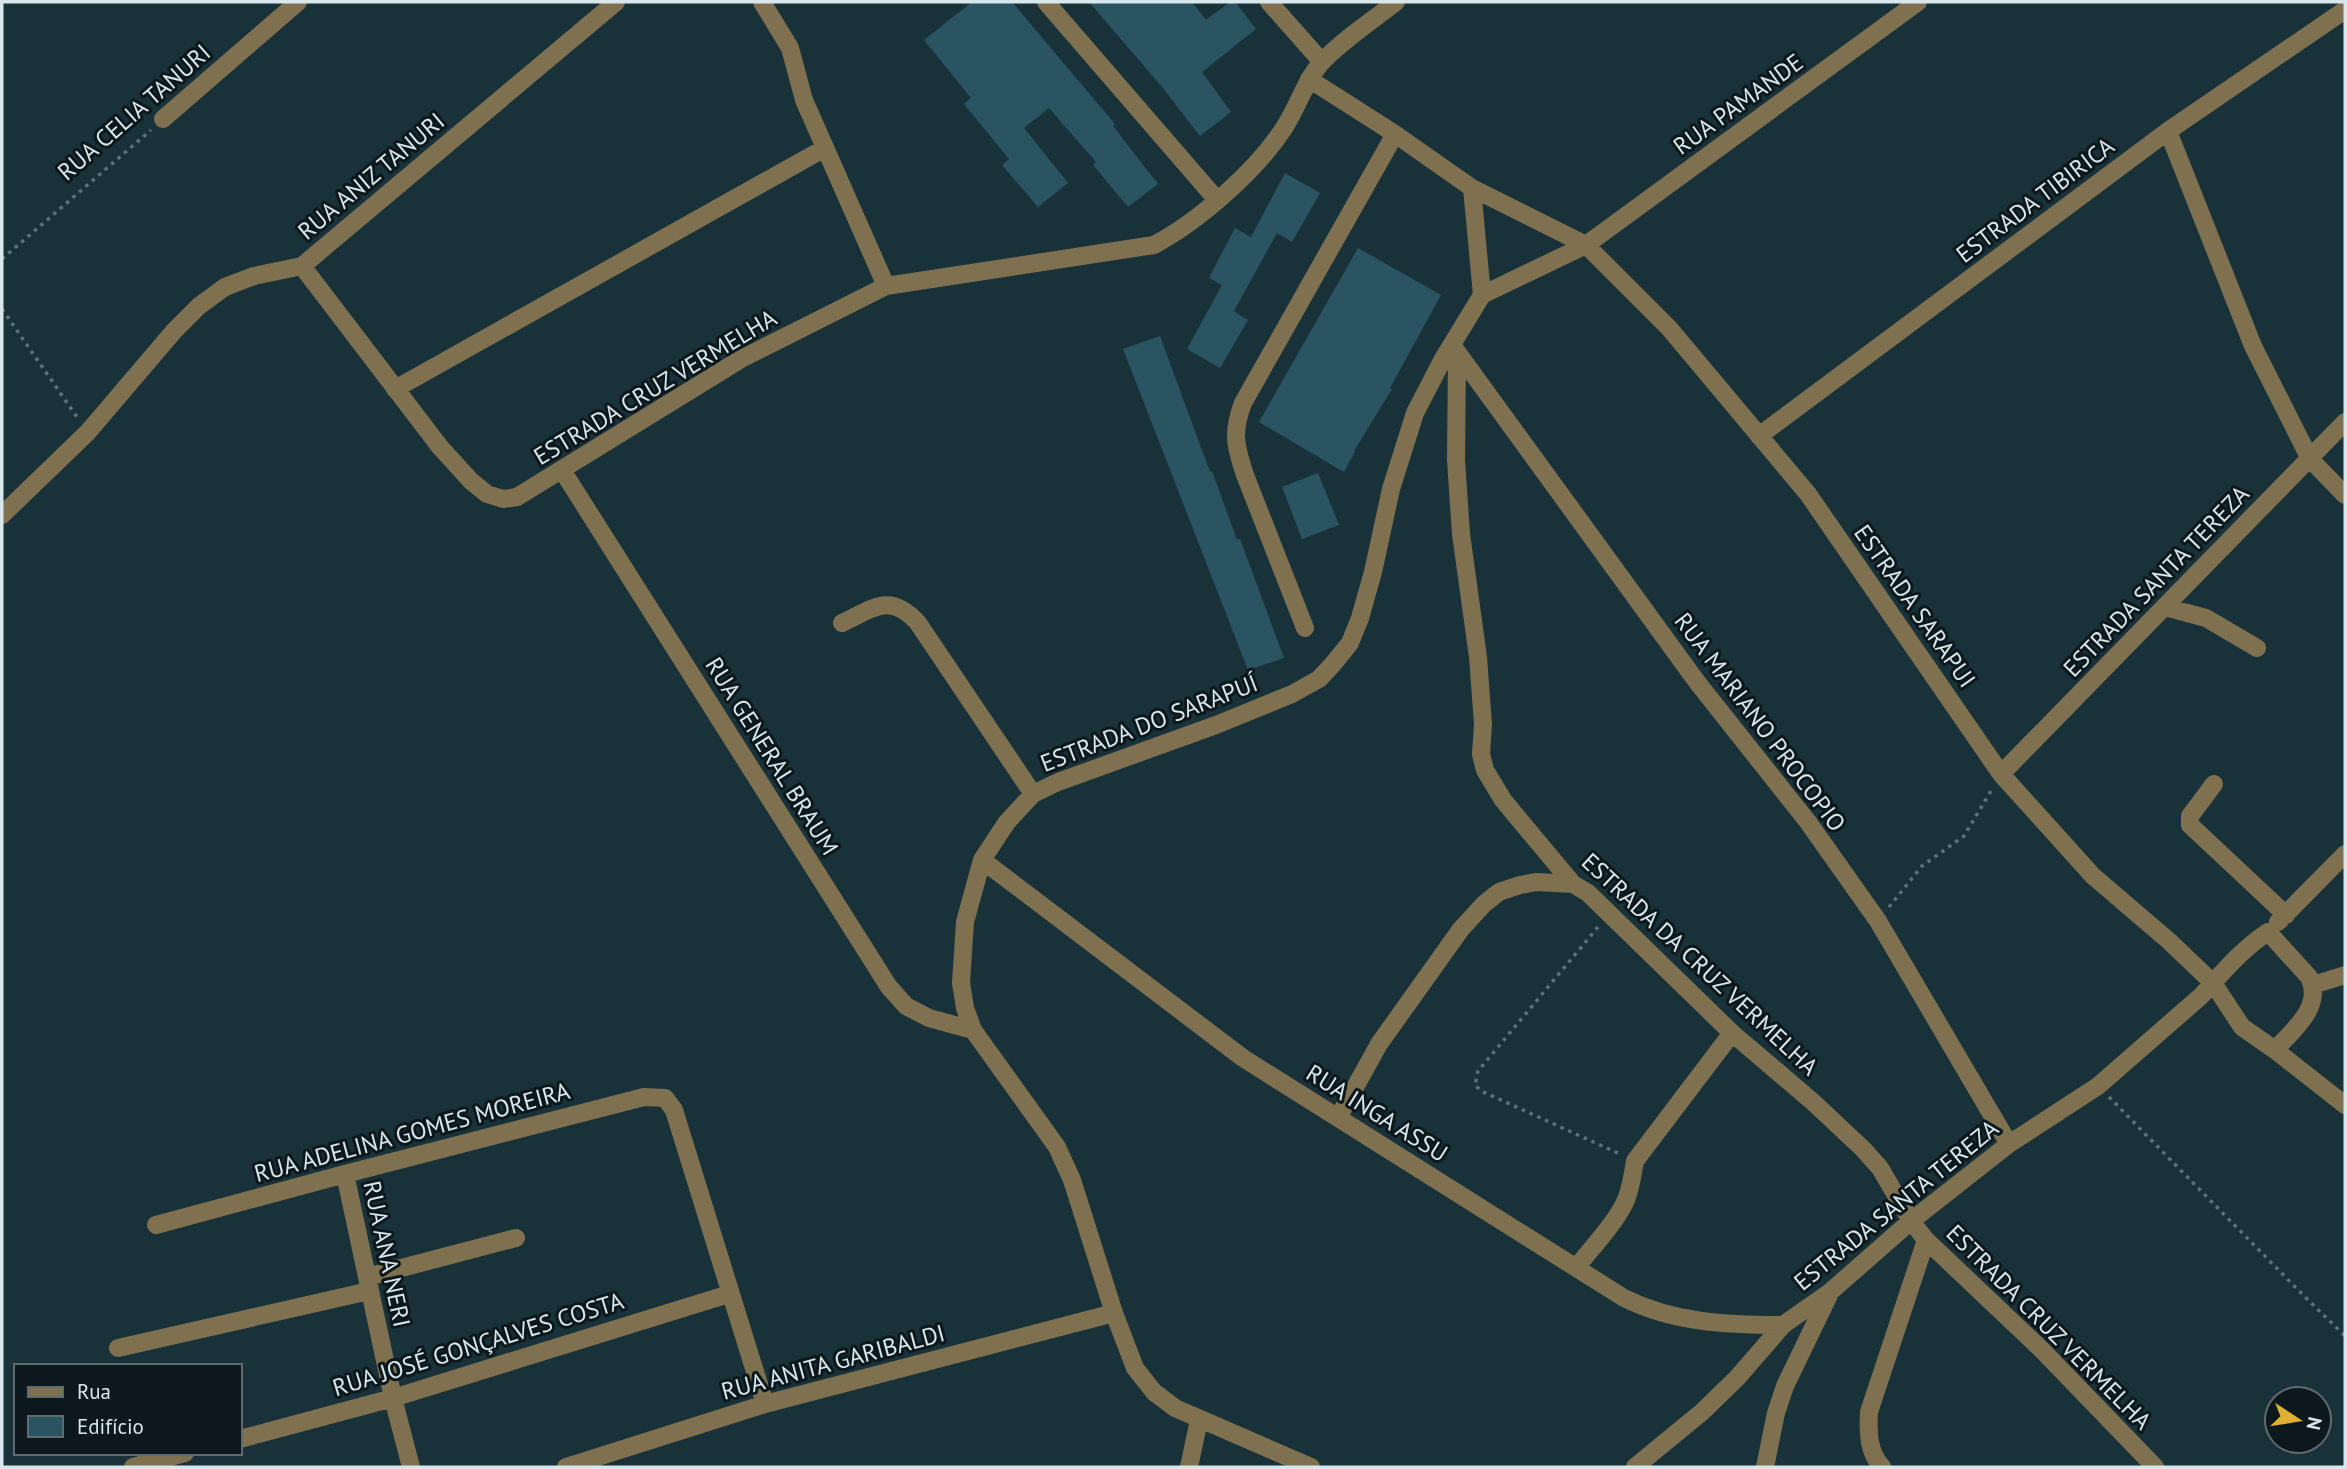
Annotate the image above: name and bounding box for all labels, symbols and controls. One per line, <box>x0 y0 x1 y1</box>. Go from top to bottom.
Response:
street label: RUA CELIA TANURI <box>51 37 217 187</box>
street label: RUA PAMANDE <box>1667 46 1809 162</box>
street label: RUA ANIZ TANURI <box>291 106 451 246</box>
street label: ESTRADA TIBIRICA <box>1950 130 2120 270</box>
street label: ESTRADA CRUZ VERMELHA <box>528 302 782 472</box>
street label: ESTRADA SANTA TEREZA <box>2056 479 2256 683</box>
street label: ESTRADA SARAPUI <box>1847 519 1983 693</box>
street label: RUA MARIANO PROCOPIO <box>1668 606 1852 838</box>
street label: RUA GENERAL BRAUM <box>698 651 846 861</box>
street label: ESTRADA DO SARAPUÍ <box>1036 667 1263 779</box>
street label: ESTRADA DA CRUZ VERMELHA <box>1575 846 1825 1082</box>
street label: RUA INGA ASSU <box>1300 1057 1454 1169</box>
street label: RUA ADELINA GOMES MOREIRA <box>251 1075 573 1189</box>
street label: ESTRADA SANTA TEREZA <box>1787 1113 2005 1297</box>
street label: RUA ANA NERI <box>356 1178 418 1330</box>
street label: ESTRADA CRUZ VERMELHA <box>1940 1218 2158 1436</box>
street label: RUA JOSÉ GONÇALVES COSTA <box>329 1285 627 1403</box>
street label: RUA ANITA GARIBALDI <box>718 1317 948 1407</box>
legend <box>14 1364 242 1455</box>
text: Rua <box>77 1378 111 1405</box>
north arrow <box>2263 1385 2333 1455</box>
text: Edifício <box>77 1413 144 1440</box>
text: N <box>2302 1415 2328 1432</box>

